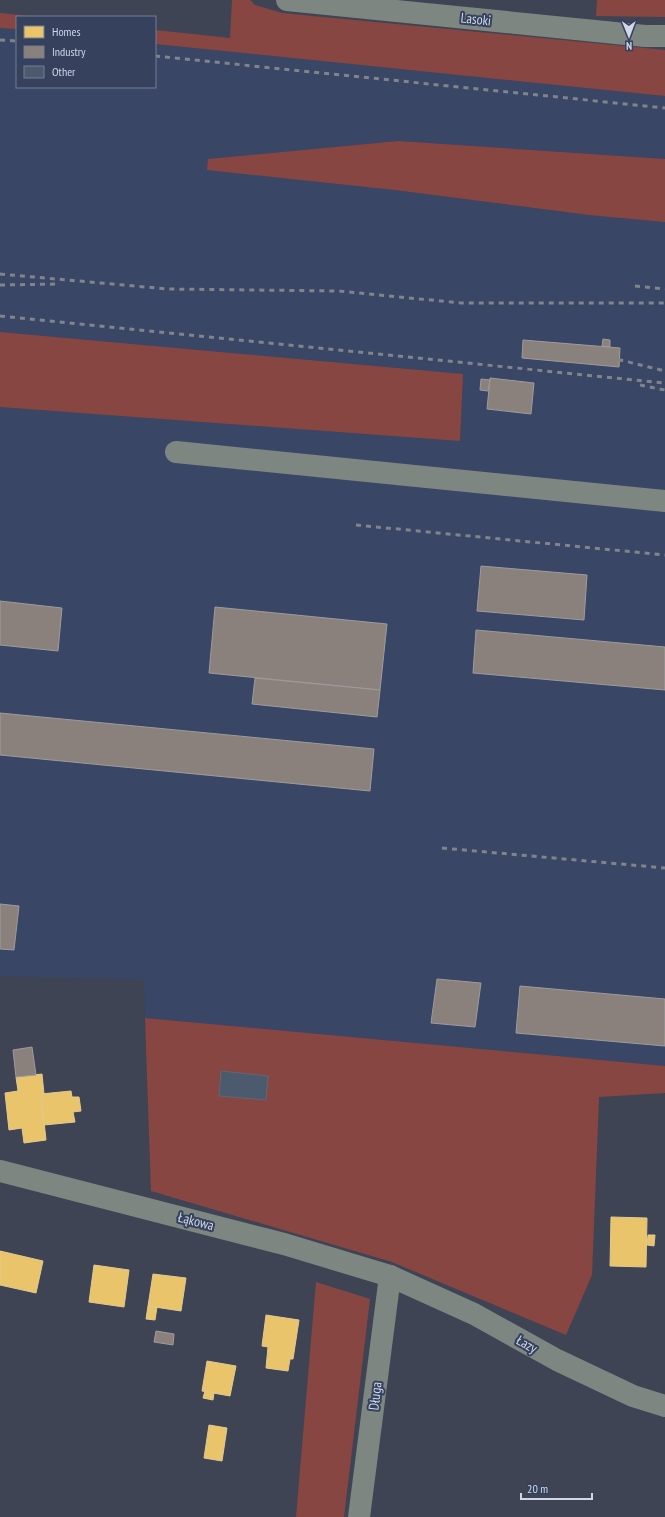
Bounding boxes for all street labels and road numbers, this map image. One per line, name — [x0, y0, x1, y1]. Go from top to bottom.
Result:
street label: Lasoki — [460, 8, 492, 30]
street label: Łąkowa — [176, 1208, 216, 1234]
street label: Łazy — [513, 1331, 541, 1357]
street label: Długa — [364, 1381, 386, 1411]

